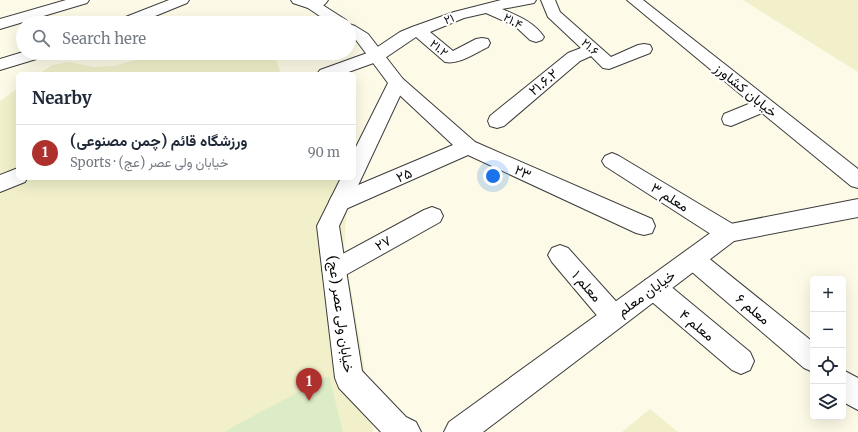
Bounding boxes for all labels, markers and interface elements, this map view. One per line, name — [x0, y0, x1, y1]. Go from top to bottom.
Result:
street label: ۲۱.۴ — [501, 9, 526, 32]
street label: ۲۱ — [442, 10, 456, 27]
search box — [16, 16, 356, 60]
icon: search — [30, 27, 52, 49]
text: Search here — [62, 29, 146, 48]
street label: ۲۱.۶ — [578, 35, 602, 59]
street label: ۲۱.۲ — [427, 36, 451, 59]
street label: خیابان کشاورز — [710, 58, 781, 121]
street label: ۲۱.۶.۲ — [525, 65, 561, 99]
text: Nearby — [32, 87, 92, 109]
text: ورزشگاه قائم (چمن مصنوعی) — [70, 131, 247, 150]
text: 1 — [42, 144, 48, 161]
text: 90 m — [308, 144, 340, 161]
text: Sports · خیابان ولی عصر (عج) — [70, 154, 228, 171]
street label: ۲۳ — [512, 160, 534, 184]
street label: ۲۵ — [393, 164, 415, 186]
your location — [483, 166, 503, 186]
street label: ۳ معلم — [648, 178, 692, 216]
street label: ۲۷ — [372, 231, 394, 255]
street label: خیابان ولی عصر (عج) — [322, 254, 358, 374]
street label: ۱ معلم — [568, 266, 606, 306]
street label: خیابان معلم — [613, 266, 679, 320]
map controls — [810, 276, 846, 420]
button: + — [810, 276, 846, 312]
street label: ۶ معلم — [732, 290, 774, 328]
street label: ۴ معلم — [676, 305, 718, 345]
button: − — [810, 312, 846, 348]
button: locate — [810, 348, 846, 384]
pin: 1 — [296, 368, 322, 401]
button: layers — [810, 384, 846, 420]

